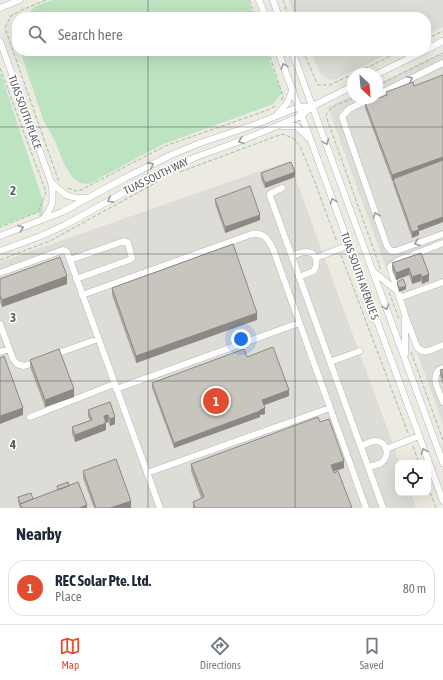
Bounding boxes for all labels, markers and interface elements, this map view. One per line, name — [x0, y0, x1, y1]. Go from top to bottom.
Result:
search box — [12, 12, 431, 56]
icon: search — [26, 23, 48, 45]
text: Search here — [58, 26, 123, 43]
one-way arrow — [280, 63, 288, 70]
north arrow — [347, 68, 383, 104]
street label: TUAS SOUTH PLACE — [6, 73, 44, 151]
one-way arrow — [406, 76, 413, 84]
one-way arrow — [238, 136, 245, 144]
one-way arrow — [321, 139, 329, 146]
street label: TUAS SOUTH WAY — [122, 155, 190, 197]
one-way arrow — [147, 162, 154, 170]
text: 2 — [10, 183, 16, 198]
one-way arrow — [107, 195, 114, 202]
one-way arrow — [329, 198, 337, 205]
one-way arrow — [372, 211, 380, 218]
one-way arrow — [17, 225, 24, 233]
street label: TUAS SOUTH AVENUE 5 — [339, 230, 381, 322]
one-way arrow — [414, 239, 421, 247]
one-way arrow — [381, 304, 390, 311]
text: 3 — [10, 310, 16, 325]
your location — [231, 329, 251, 349]
pin: 1 — [203, 386, 229, 416]
text: 4 — [9, 437, 16, 452]
one-way arrow — [421, 448, 429, 455]
map controls — [395, 460, 431, 496]
button: locate — [395, 460, 431, 496]
text: Nearby — [16, 524, 62, 544]
text: REC Solar Pte. Ltd. — [55, 572, 151, 589]
text: 1 — [27, 581, 33, 596]
text: 80 m — [403, 581, 426, 596]
text: Place — [55, 589, 82, 604]
tab: Map — [59, 635, 81, 671]
tab: Directions — [200, 635, 241, 671]
tab: Saved — [359, 635, 384, 671]

